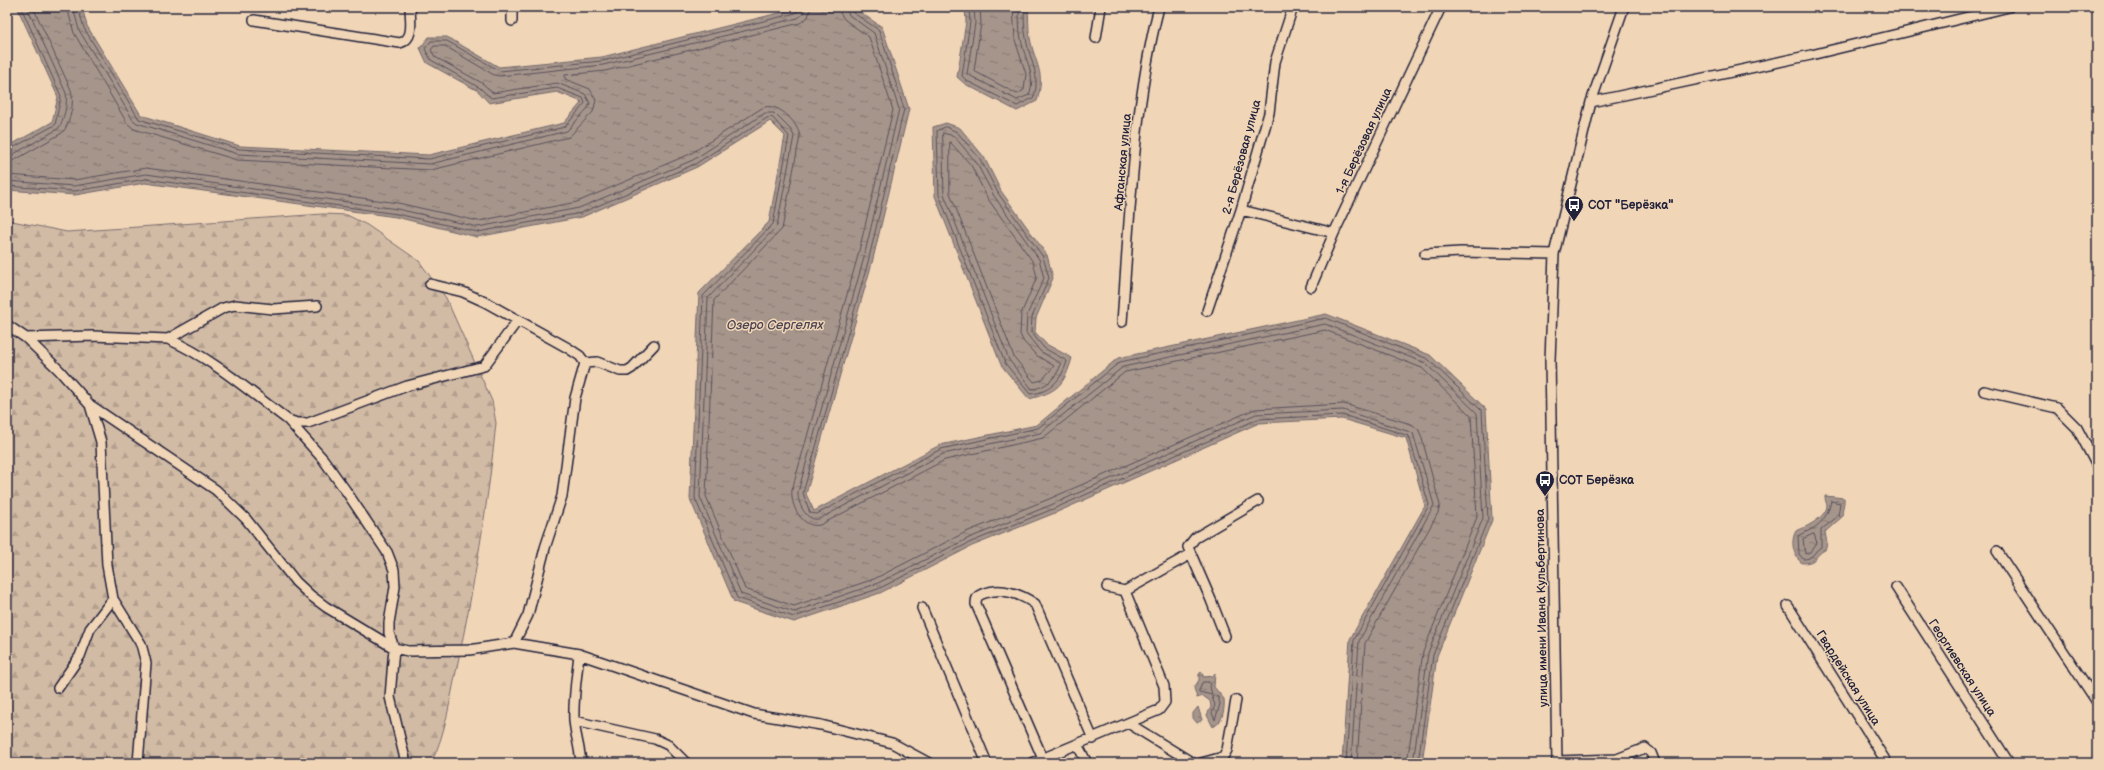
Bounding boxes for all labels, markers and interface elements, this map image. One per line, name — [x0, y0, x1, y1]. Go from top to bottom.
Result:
street label: 1-я Берёзовая улица — [1333, 85, 1395, 197]
street label: 2-я Берёзовая улица — [1219, 98, 1265, 216]
street label: Афганская улица — [1111, 113, 1135, 212]
bus stop icon: СОТ "Берёзка" — [1563, 194, 1585, 222]
place label: СОТ "Берёзка" — [1588, 198, 1673, 213]
water label: Озеро Сергелях — [727, 317, 824, 333]
bus stop icon: СОТ Берёзка — [1534, 469, 1556, 497]
place label: СОТ Берёзка — [1559, 473, 1635, 488]
street label: улица имени Ивана Кульбертинова — [1533, 509, 1551, 707]
street label: Георгиевская улица — [1925, 617, 1999, 719]
street label: Гвардейская улица — [1813, 628, 1883, 728]

